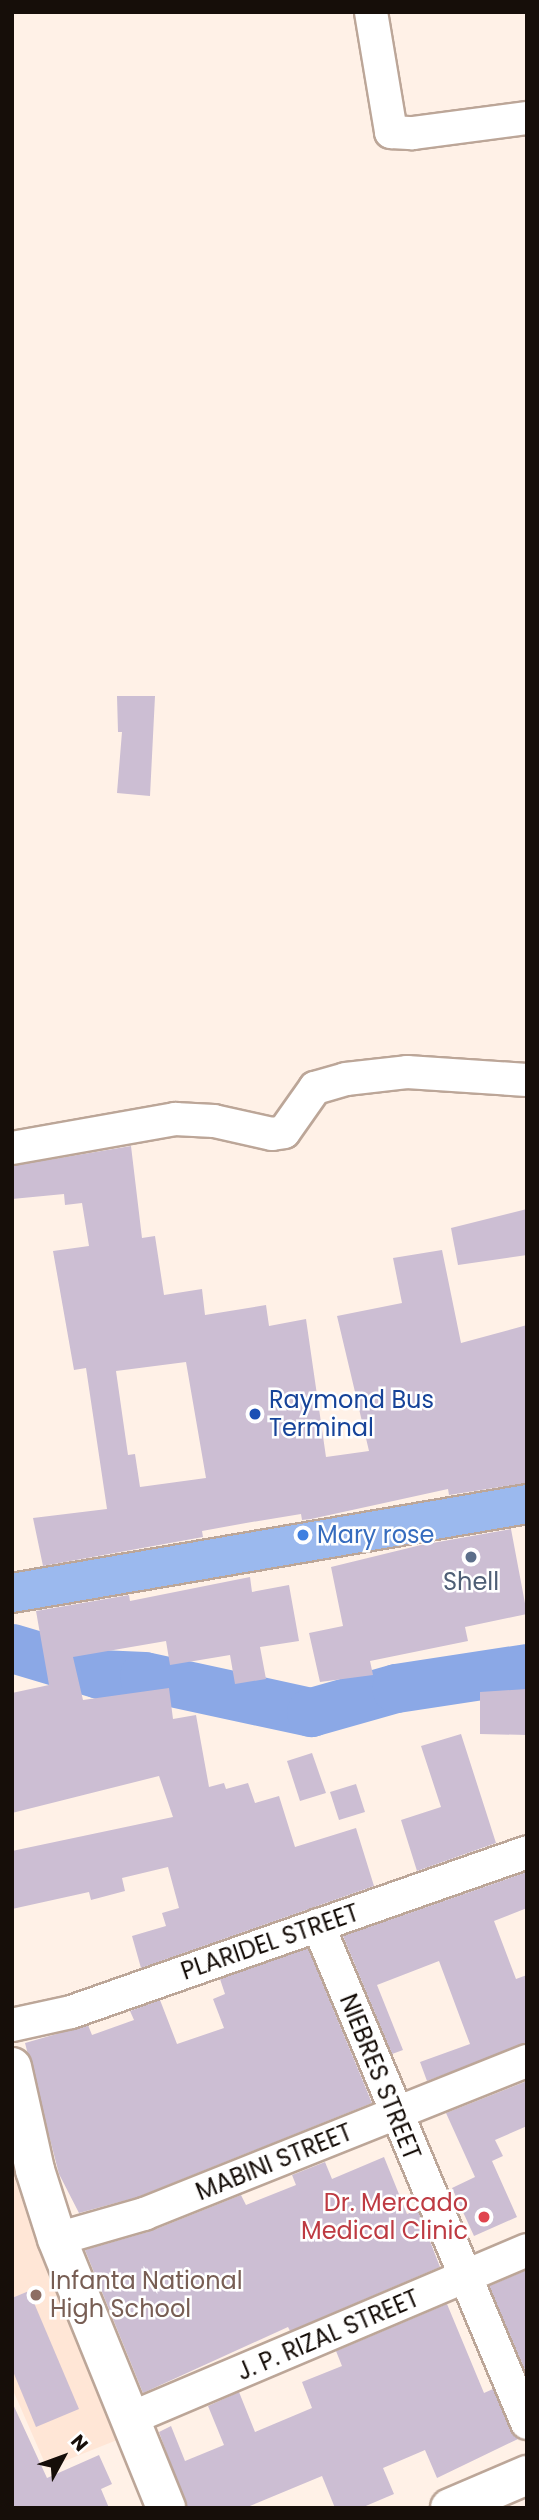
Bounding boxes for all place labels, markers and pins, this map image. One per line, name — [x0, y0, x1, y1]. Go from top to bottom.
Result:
place label: Raymond Bus Terminal — [269, 1386, 434, 1442]
marker: Raymond Bus Terminal — [247, 1406, 263, 1422]
place label: Mary rose — [317, 1521, 434, 1549]
marker: Mary rose — [295, 1527, 311, 1543]
marker: Shell — [463, 1549, 479, 1565]
place label: Shell — [443, 1568, 499, 1596]
place label: Dr. Mercado Medical Clinic — [301, 2189, 468, 2245]
marker: Dr. Mercado Medical Clinic — [474, 2207, 494, 2227]
place label: Infanta National High School — [50, 2267, 243, 2323]
marker: Infanta National High School — [28, 2287, 44, 2303]

